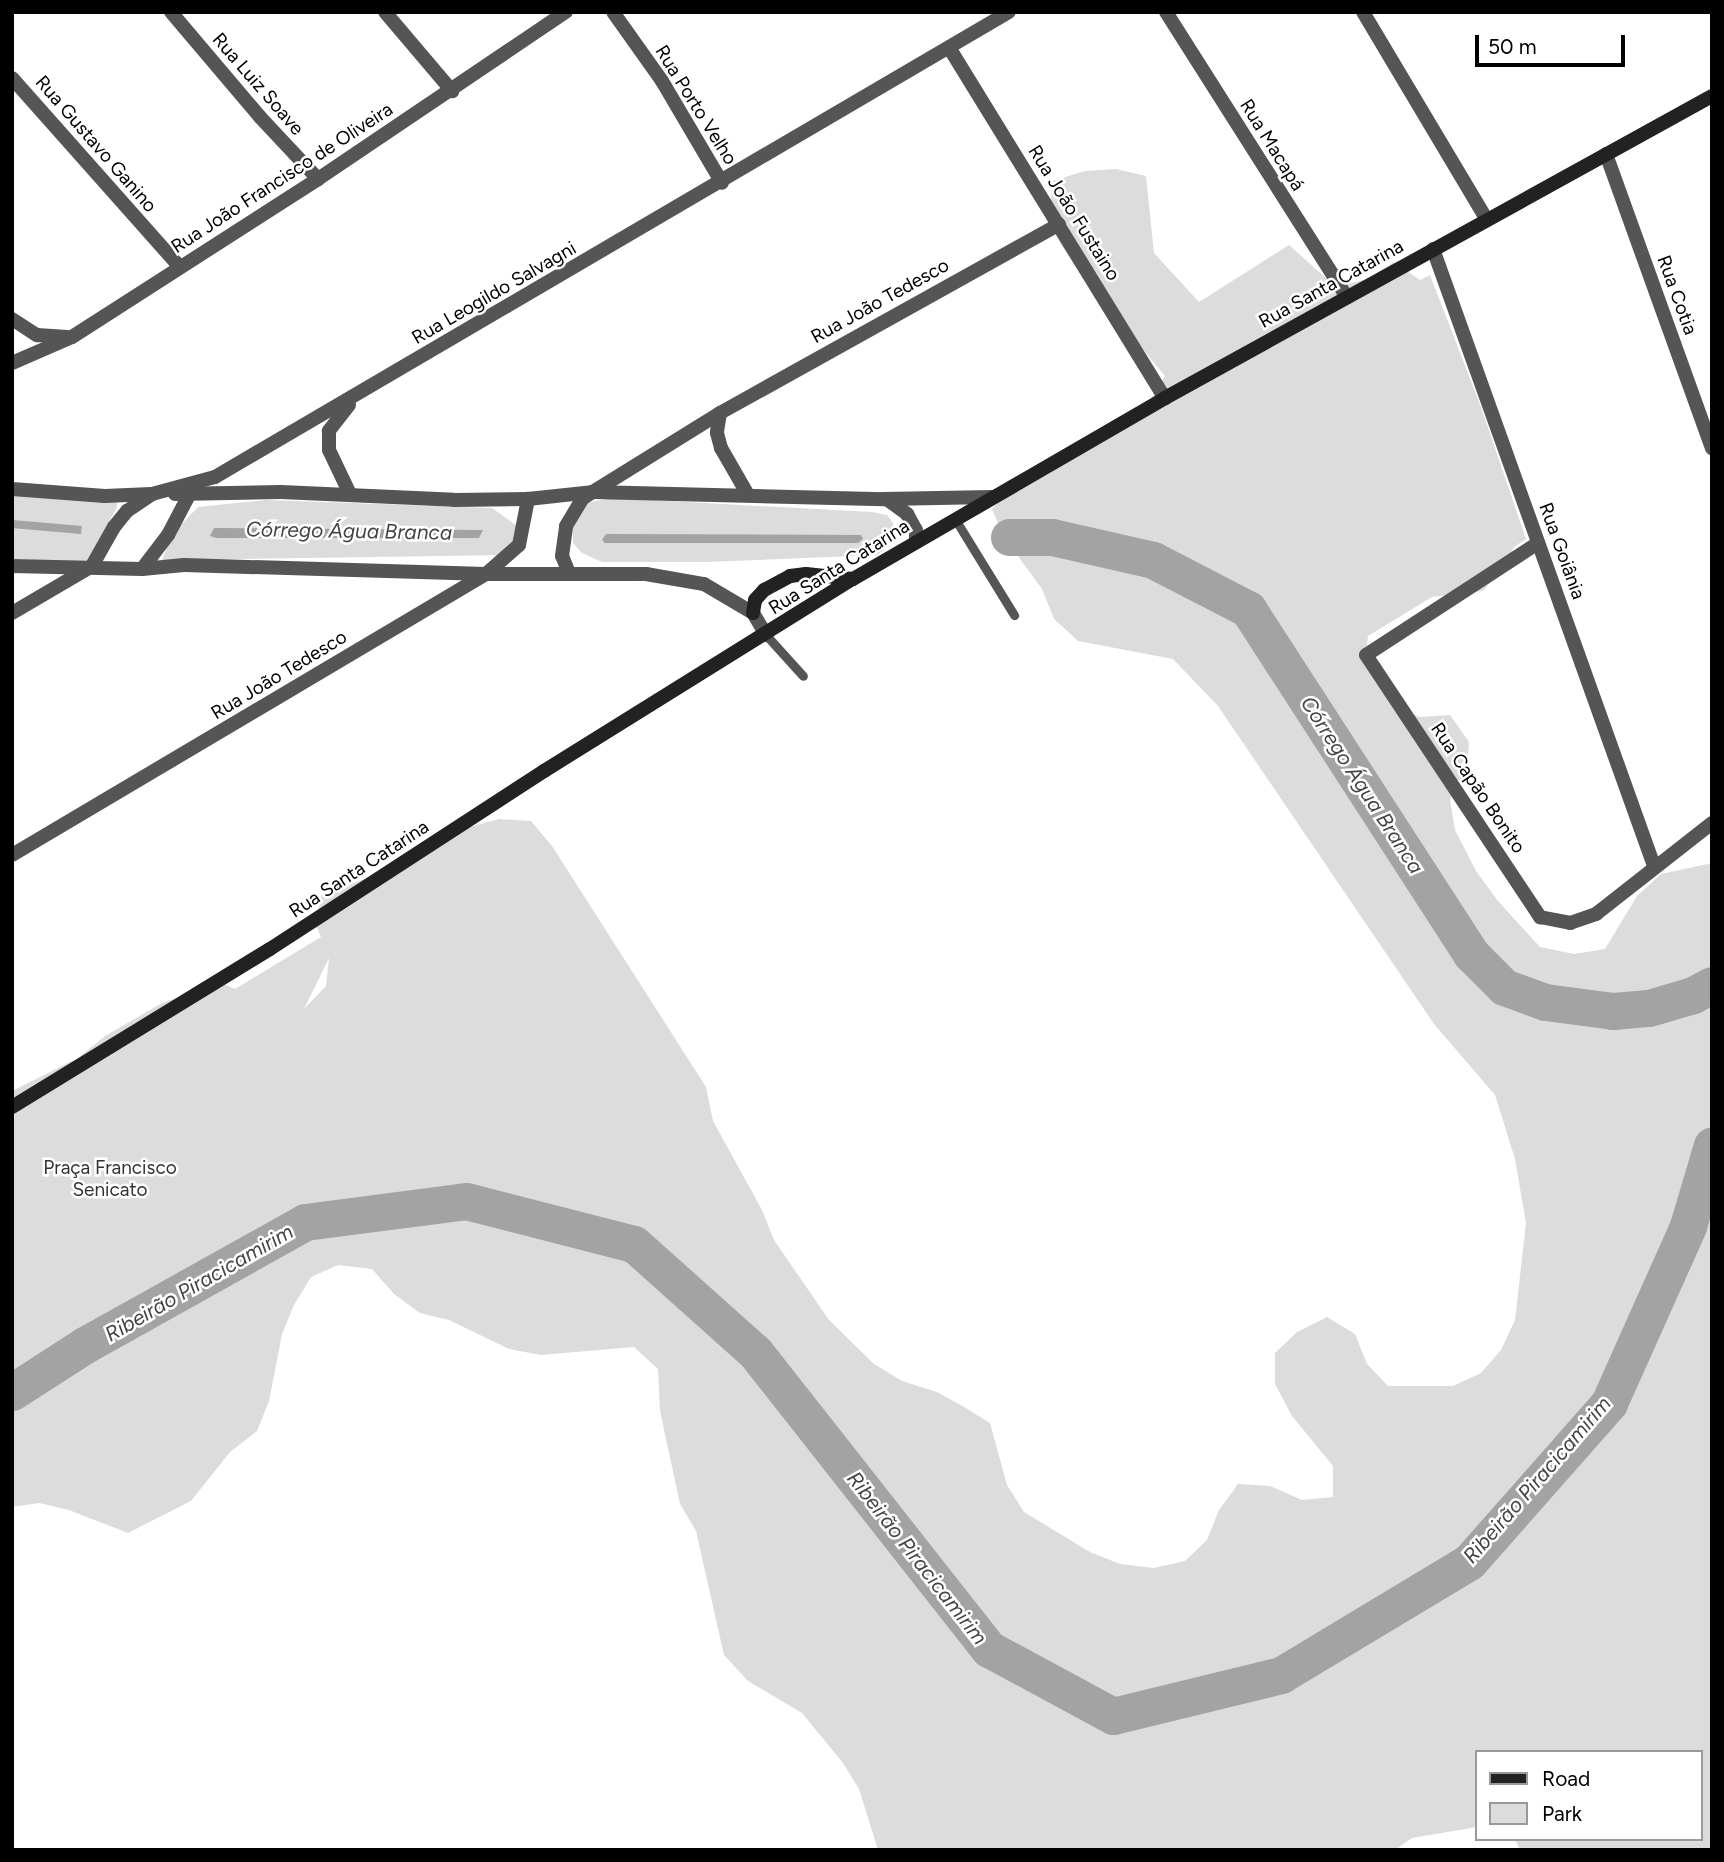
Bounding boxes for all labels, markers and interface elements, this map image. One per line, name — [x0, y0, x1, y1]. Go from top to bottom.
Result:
scale bar — [1479, 21, 1630, 65]
street label: Rua Luiz Soave — [207, 28, 309, 140]
text: 50 m — [1488, 34, 1537, 59]
street label: Rua Porto Velho — [650, 41, 742, 169]
street label: Rua Gustavo Ganino — [30, 71, 162, 217]
street label: Rua Macapá — [1235, 95, 1309, 195]
street label: Rua João Francisco de Oliveira — [167, 98, 397, 258]
street label: Rua João Fustaino — [1023, 141, 1125, 285]
street label: Rua Santa Catarina — [1255, 235, 1407, 333]
street label: Rua Leogildo Salvagni — [408, 237, 580, 349]
street label: Rua Cotia — [1652, 252, 1702, 338]
street label: Rua João Tedesco — [807, 254, 953, 348]
street label: Rua Goiânia — [1534, 500, 1590, 602]
street label: Rua Santa Catarina — [764, 514, 914, 620]
water label: Córrego Água Branca — [246, 517, 452, 545]
street label: Rua João Tedesco — [207, 625, 351, 725]
water label: Córrego Água Branca — [1295, 692, 1429, 878]
street label: Rua Capão Bonito — [1426, 718, 1530, 858]
street label: Rua Santa Catarina — [285, 815, 433, 923]
park label: Praça Francisco Senicato — [43, 1157, 177, 1201]
water label: Ribeirão Piracicamirim — [101, 1219, 297, 1347]
water label: Ribeirão Piracicamirim — [1458, 1391, 1616, 1569]
water label: Ribeirão Piracicamirim — [842, 1466, 992, 1650]
legend — [1476, 1750, 1703, 1841]
text: Road — [1542, 1766, 1590, 1791]
text: Park — [1542, 1801, 1582, 1826]

